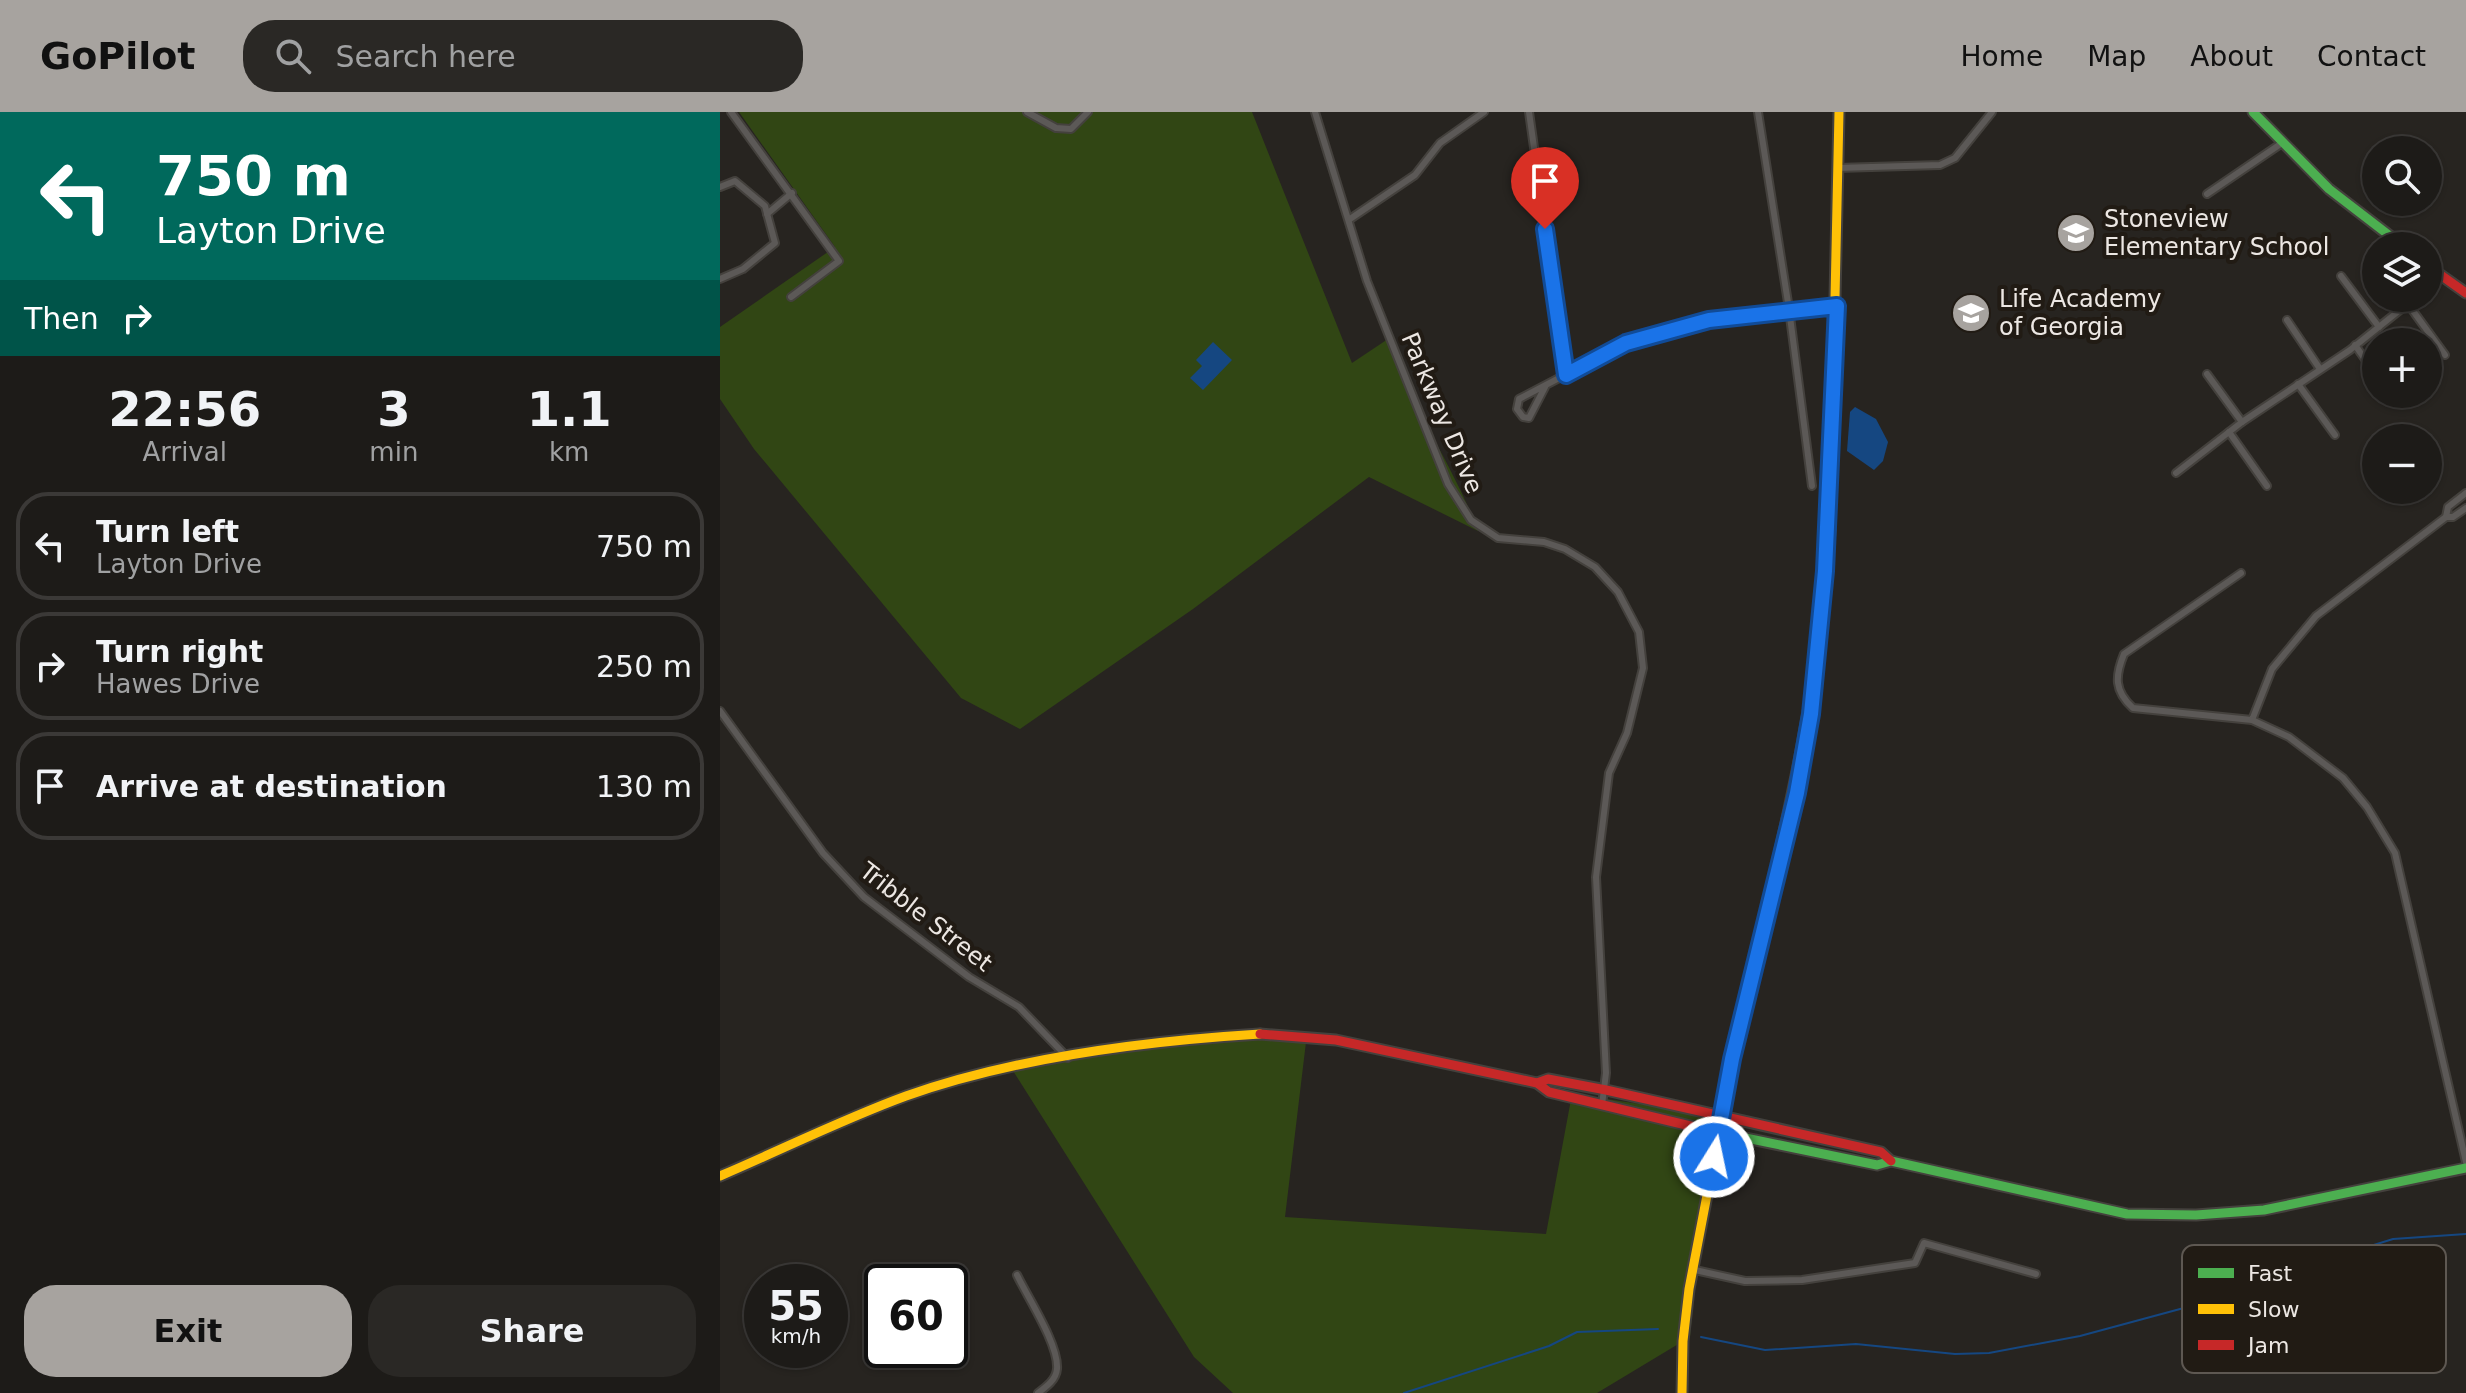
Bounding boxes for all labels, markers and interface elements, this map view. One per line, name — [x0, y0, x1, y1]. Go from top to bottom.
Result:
search box — [243, 20, 803, 92]
text: GoPilot — [40, 34, 195, 78]
icon: search — [271, 34, 315, 78]
text: Search here — [335, 39, 516, 74]
text: Home — [1960, 40, 2043, 73]
text: Map — [2087, 40, 2146, 73]
text: About — [2190, 40, 2273, 73]
text: Contact — [2317, 40, 2426, 73]
map controls — [2362, 136, 2442, 504]
button: search — [2362, 136, 2442, 216]
text: 750 m — [156, 143, 351, 208]
icon: left — [24, 144, 128, 248]
pin — [1511, 147, 1579, 229]
icon: arrive — [1523, 159, 1567, 203]
place label: Stoneview Elementary School — [2104, 205, 2329, 261]
text: Layton Drive — [156, 210, 386, 251]
school or university icon: Stoneview Elementary School — [2055, 212, 2097, 254]
button: layers — [2362, 232, 2442, 312]
place label: Life Academy of Georgia — [1999, 285, 2161, 341]
school or university icon: Life Academy of Georgia — [1950, 292, 1992, 334]
icon: right — [115, 296, 159, 340]
text: Then — [24, 301, 99, 336]
street label: Parkway Drive — [1396, 328, 1488, 498]
button: + — [2362, 328, 2442, 408]
text: 22:56 — [108, 381, 261, 437]
text: 3 — [377, 381, 411, 437]
text: 1.1 — [527, 381, 612, 437]
button: − — [2362, 424, 2442, 504]
text: Arrival — [142, 437, 227, 467]
text: min — [369, 437, 418, 467]
text: km — [549, 437, 589, 467]
text: Turn left — [96, 514, 239, 549]
icon: left — [28, 524, 72, 568]
text: 750 m — [596, 529, 692, 564]
text: Layton Drive — [96, 549, 262, 579]
text: Turn right — [96, 634, 263, 669]
icon: right — [28, 644, 72, 688]
text: 250 m — [596, 649, 692, 684]
text: Hawes Drive — [96, 669, 260, 699]
icon: arrive — [28, 764, 72, 808]
text: Arrive at destination — [96, 769, 447, 804]
text: 130 m — [596, 769, 692, 804]
street label: Tribble Street — [854, 856, 998, 977]
position arrow — [1672, 1115, 1756, 1199]
legend — [2182, 1245, 2446, 1373]
text: Fast — [2248, 1261, 2293, 1286]
speed limit sign: 60 — [864, 1264, 968, 1368]
text: 55 — [768, 1283, 824, 1329]
button: Exit — [24, 1285, 352, 1377]
button: Share — [368, 1285, 696, 1377]
text: Slow — [2248, 1297, 2300, 1322]
text: km/h — [771, 1324, 821, 1348]
text: Jam — [2246, 1333, 2289, 1358]

